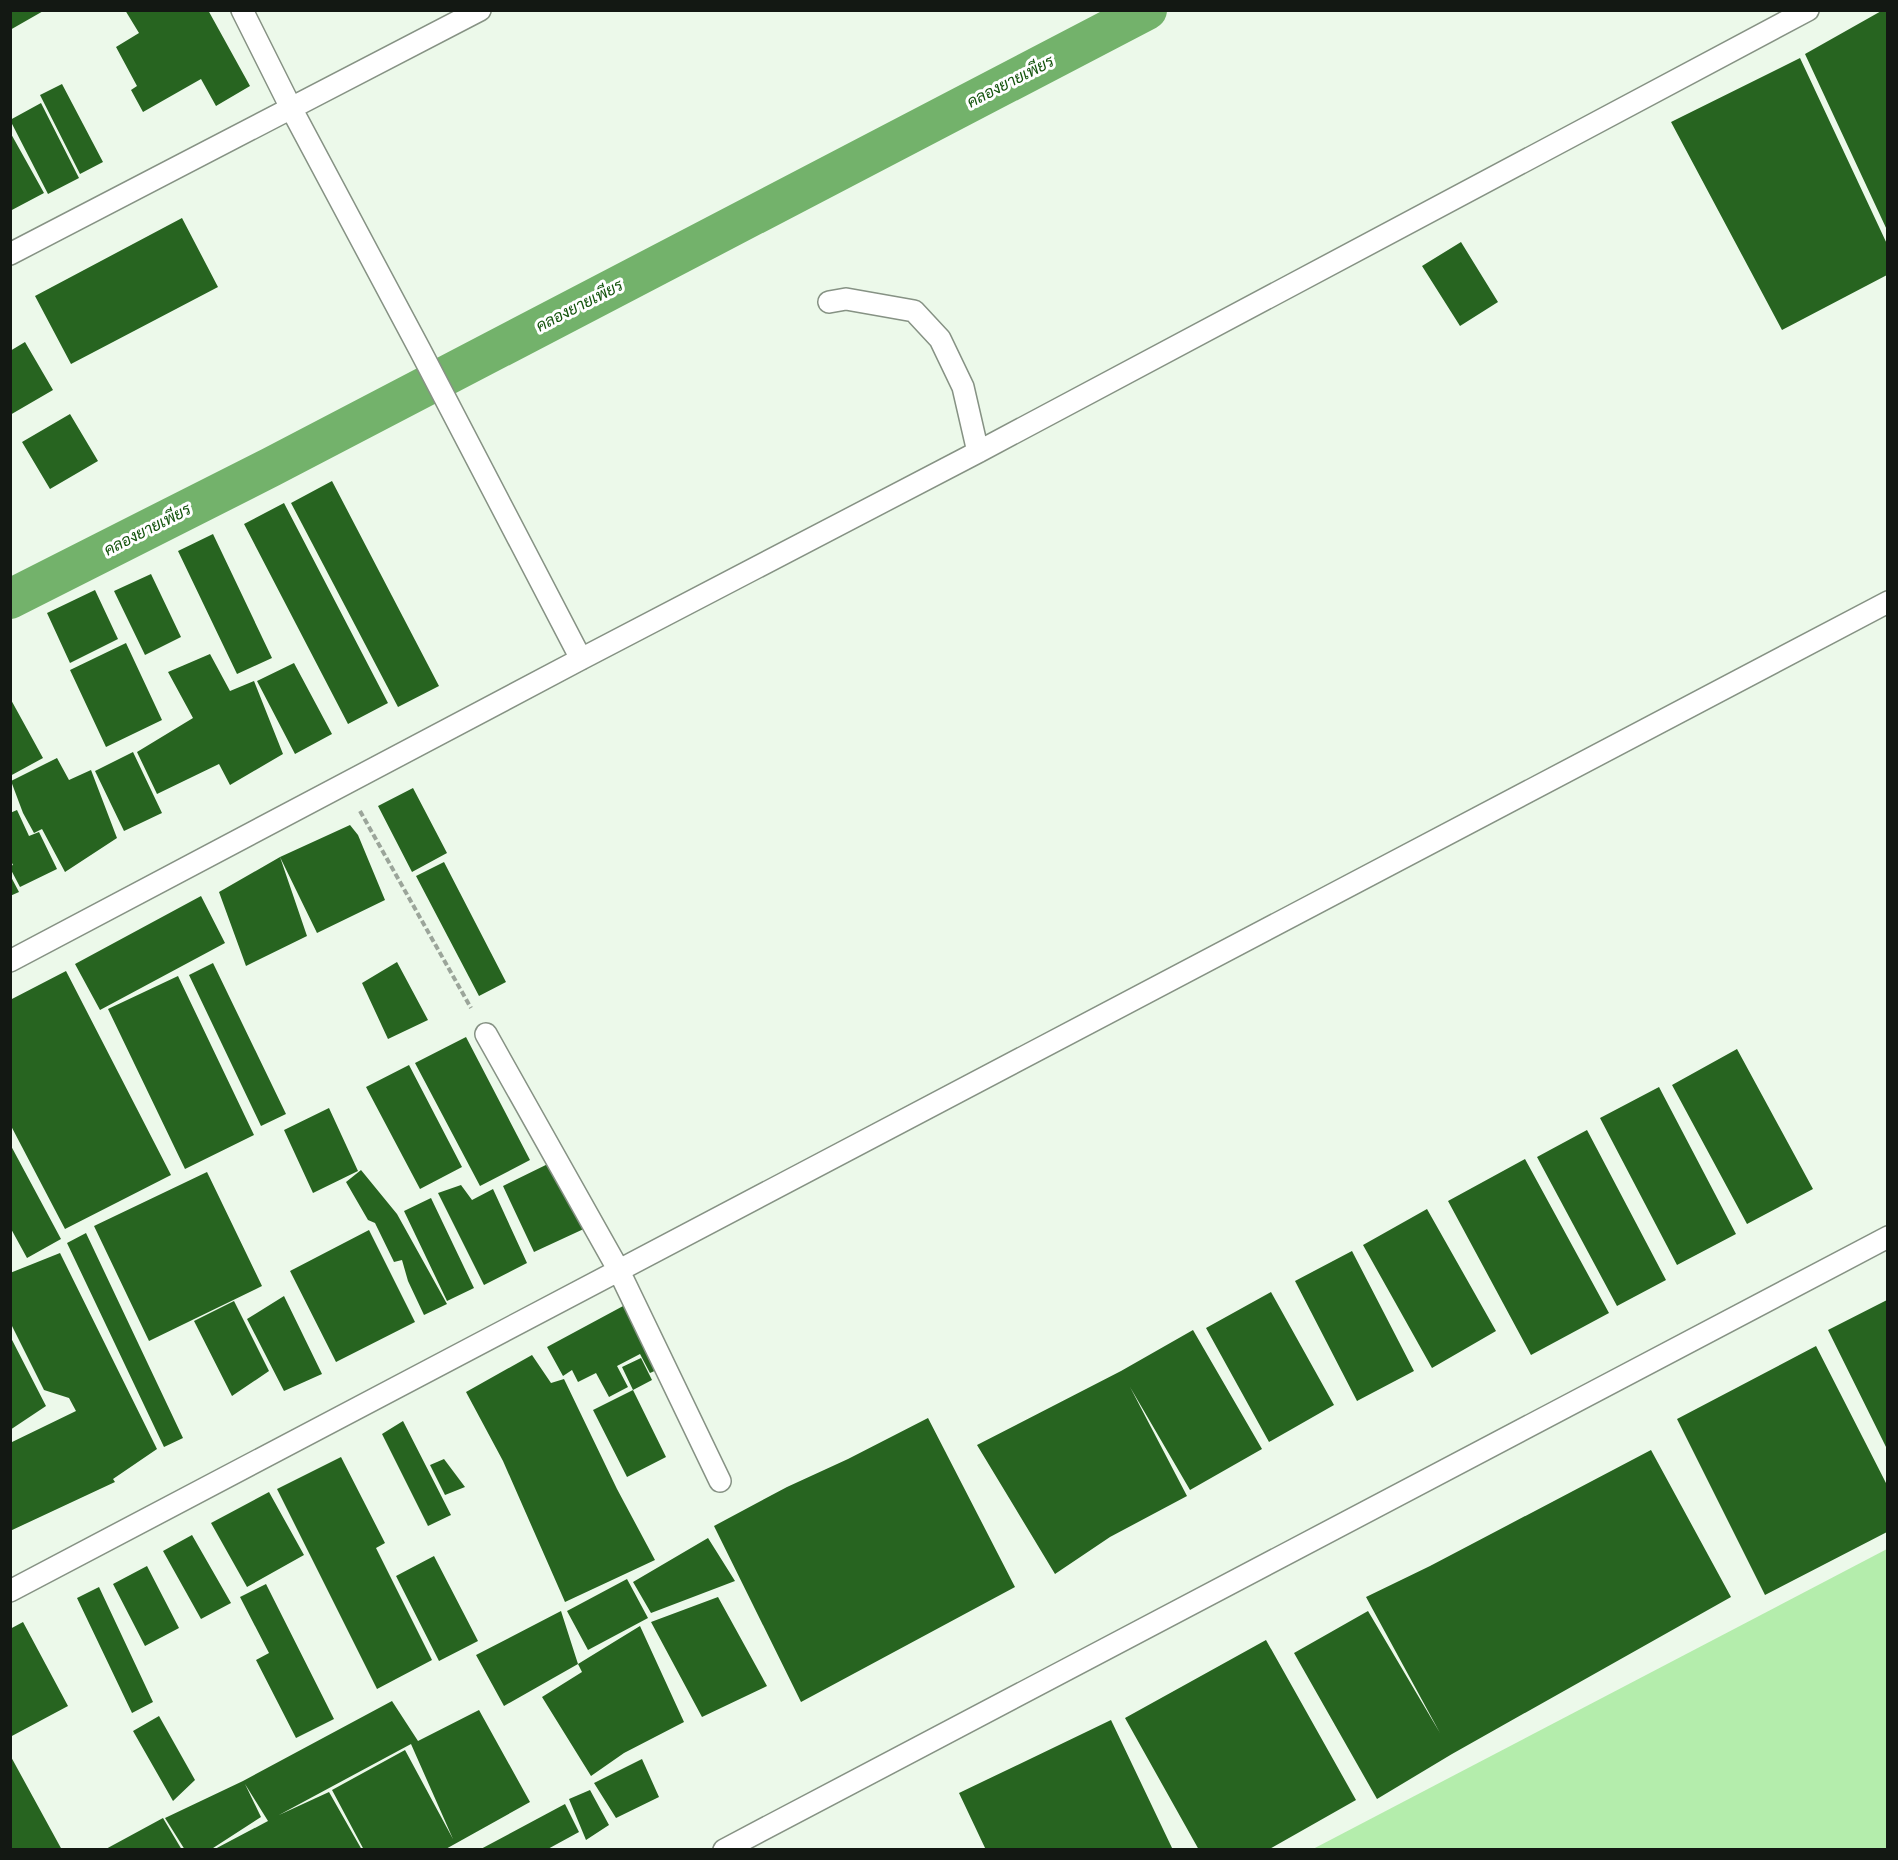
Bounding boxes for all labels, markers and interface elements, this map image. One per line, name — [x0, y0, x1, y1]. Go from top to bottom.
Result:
water label: คลองยายเพียร — [963, 49, 1058, 111]
water label: คลองยายเพียร — [532, 273, 627, 335]
water label: คลองยายเพียร — [100, 497, 195, 559]

